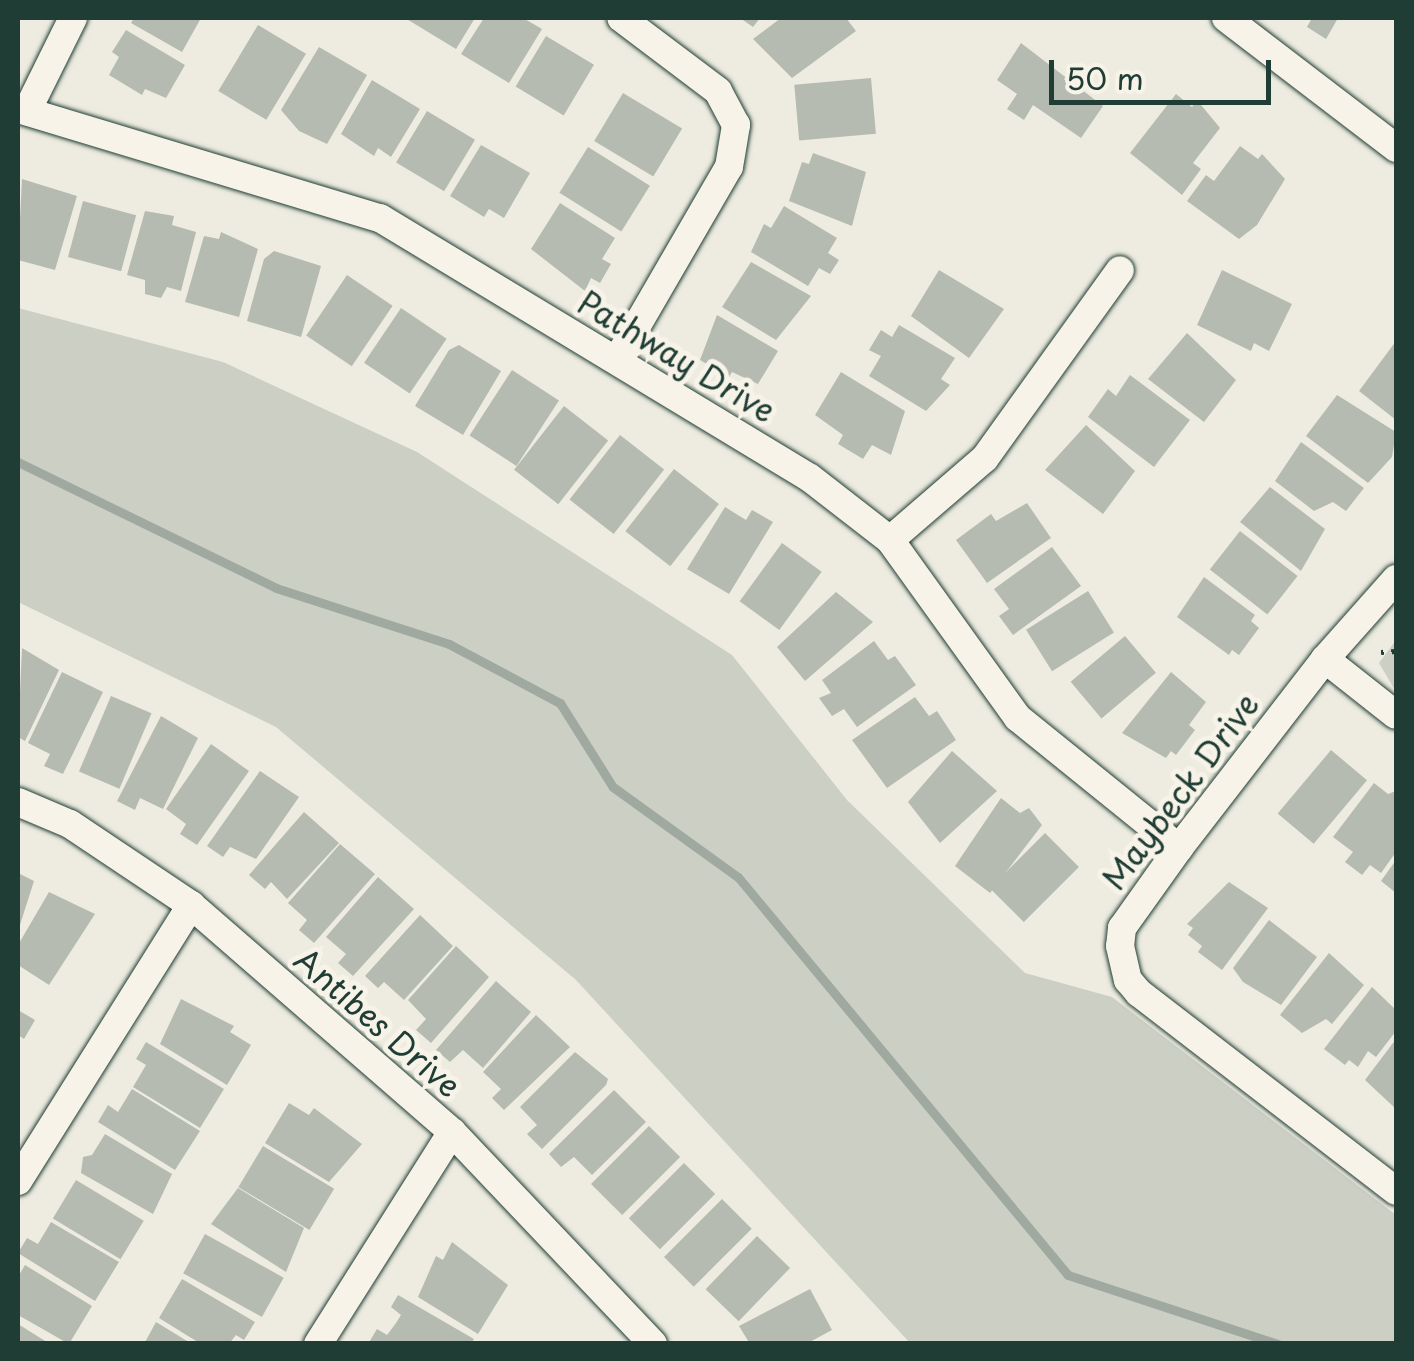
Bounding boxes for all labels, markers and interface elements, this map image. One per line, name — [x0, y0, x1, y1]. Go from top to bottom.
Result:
scale bar — [1054, 40, 1276, 102]
text: 50 m — [1066, 55, 1144, 100]
street label: Pathway Drive — [571, 282, 783, 430]
street label: Maybeck Drive — [1094, 686, 1266, 896]
street label: Antibes Drive — [286, 939, 470, 1105]

